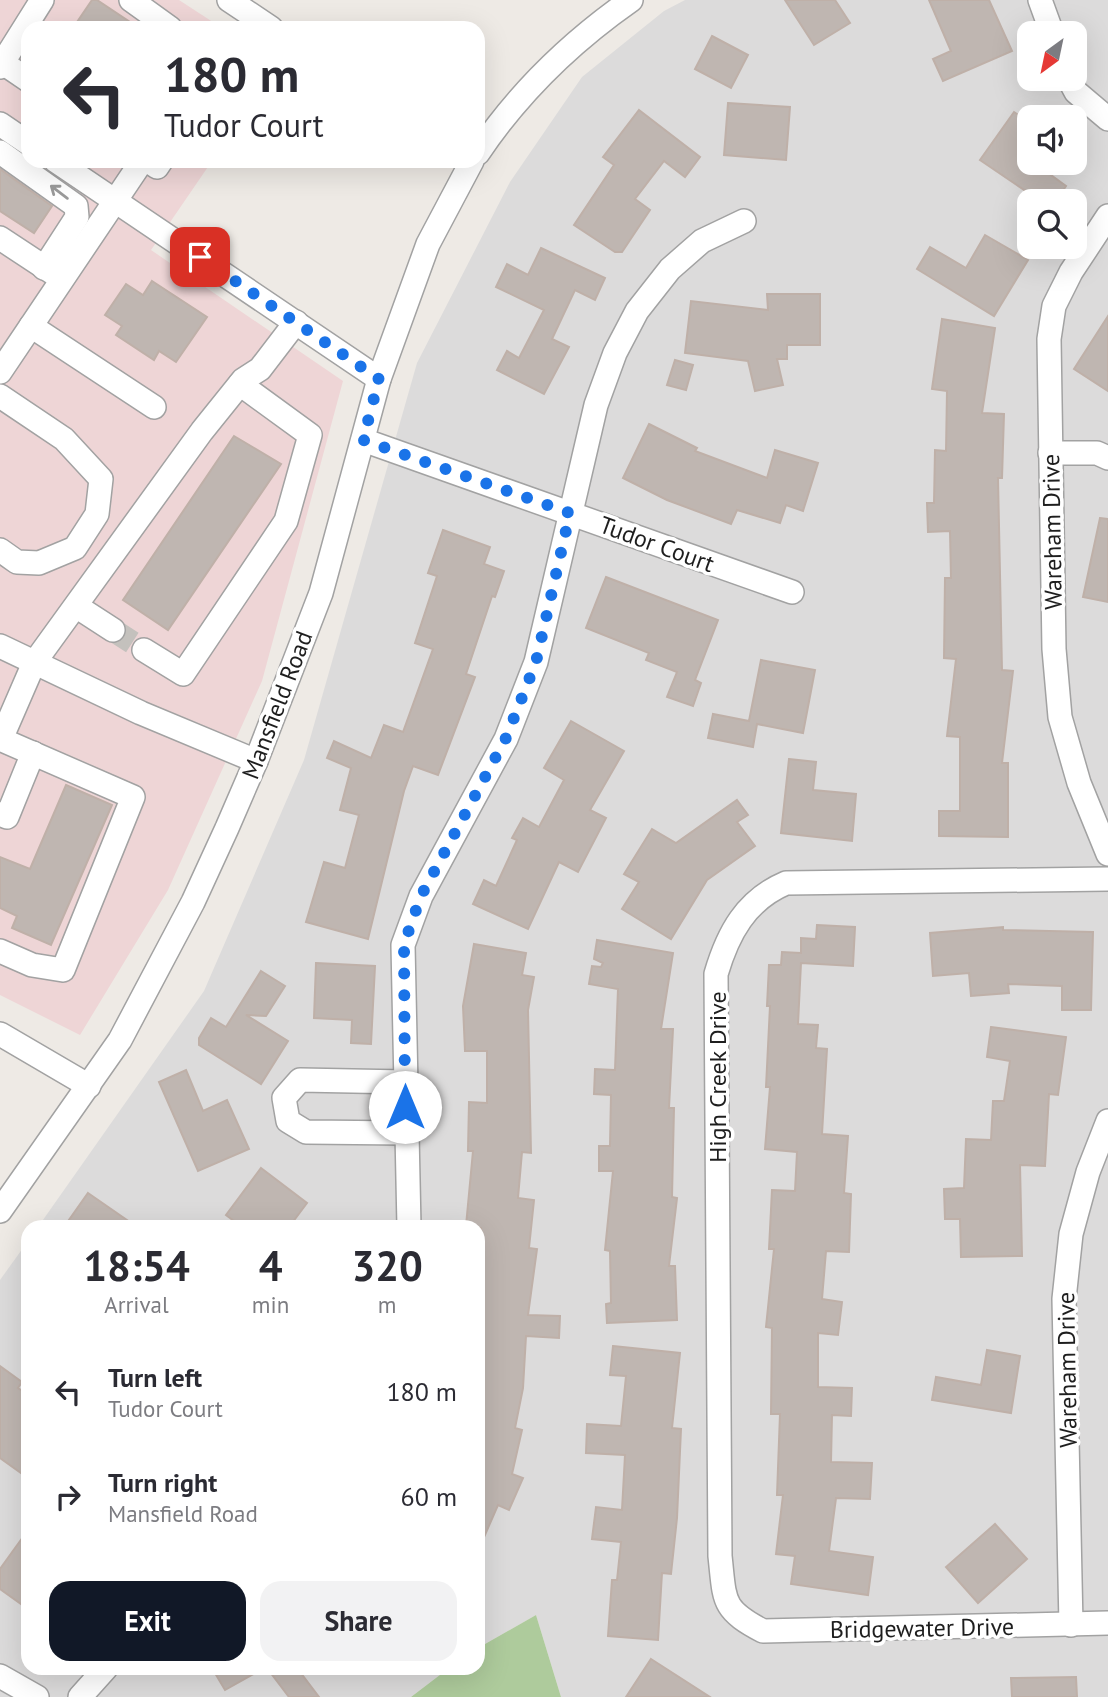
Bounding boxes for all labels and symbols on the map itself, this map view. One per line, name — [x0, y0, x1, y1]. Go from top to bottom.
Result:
north arrow — [1017, 21, 1087, 91]
one-way arrow — [50, 185, 69, 200]
pin — [170, 227, 230, 287]
street label: Wareham Drive — [1035, 454, 1069, 610]
street label: Tudor Court — [595, 509, 719, 579]
street label: Mansfield Road — [235, 626, 319, 784]
street label: High Creek Drive — [702, 991, 733, 1163]
position arrow — [368, 1070, 442, 1144]
street label: Wareham Drive — [1050, 1292, 1084, 1448]
street label: Bridgewater Drive — [830, 1611, 1014, 1645]

